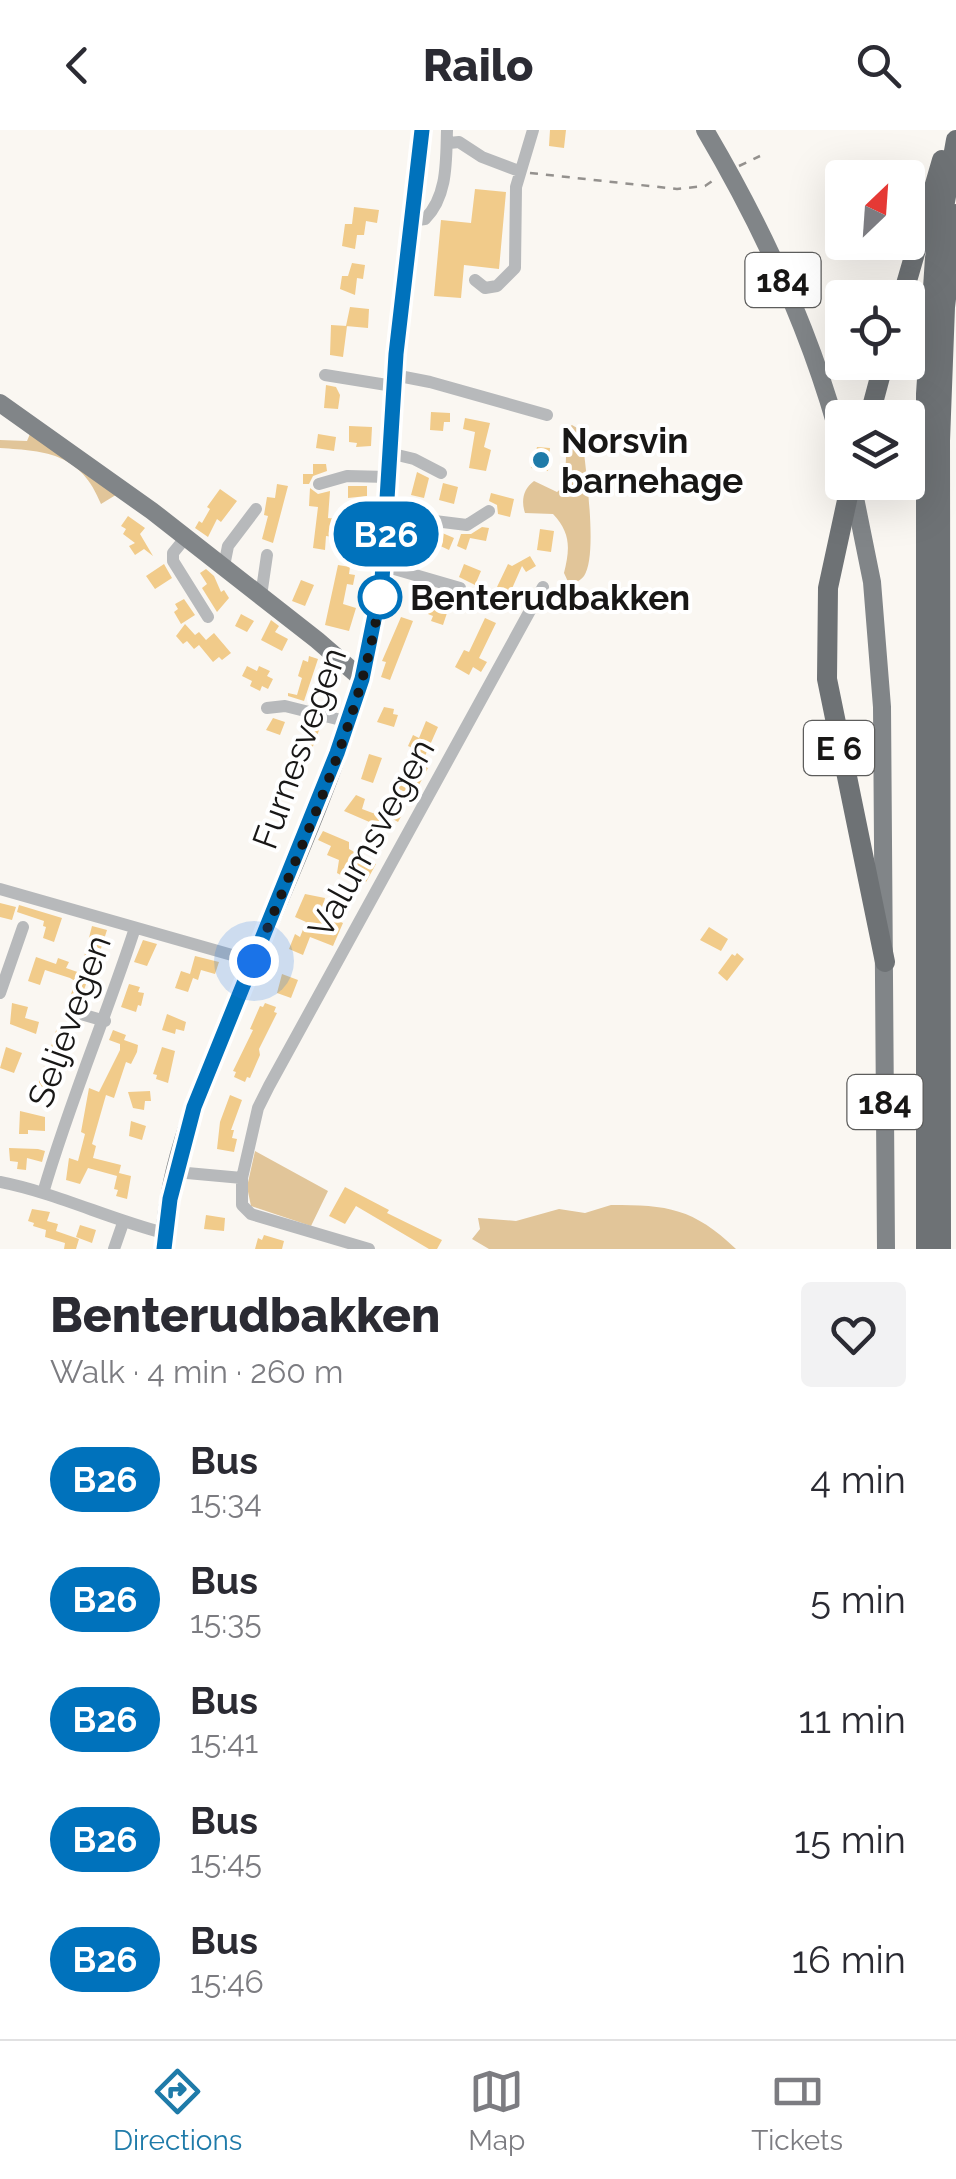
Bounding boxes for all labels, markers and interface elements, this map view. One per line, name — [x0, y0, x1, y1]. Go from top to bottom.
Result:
icon: back — [50, 38, 105, 93]
icon: search — [851, 38, 906, 93]
text: Railo — [423, 39, 533, 92]
north arrow — [825, 160, 925, 260]
map controls — [825, 160, 925, 500]
road number: 184 — [746, 253, 820, 307]
button: locate — [825, 280, 925, 380]
button: layers — [825, 400, 925, 500]
place label: Norsvin barnehage — [561, 420, 743, 501]
marker: Norsvin barnehage — [530, 449, 552, 471]
line badge: B26 — [328, 502, 444, 566]
text: B26 — [354, 514, 418, 555]
marker: Benterudbakken — [359, 576, 401, 618]
place label: Benterudbakken — [410, 577, 690, 618]
street label: Furnesvegen — [244, 642, 354, 854]
road number: E 6 — [804, 721, 874, 775]
street label: Valumsvegen — [299, 731, 443, 945]
street label: Seljevegen — [19, 929, 119, 1113]
your location — [229, 936, 279, 986]
road number: 184 — [848, 1075, 922, 1129]
button: heart — [801, 1282, 906, 1387]
text: Benterudbakken — [50, 1287, 440, 1343]
text: Walk · 4 min · 260 m — [50, 1353, 343, 1390]
text: Bus — [190, 1438, 258, 1483]
text: 4 min — [810, 1457, 906, 1502]
text: B26 — [73, 1459, 137, 1500]
text: 15:34 — [190, 1483, 262, 1520]
text: Bus — [190, 1558, 258, 1603]
text: 5 min — [810, 1577, 906, 1622]
text: B26 — [73, 1579, 137, 1620]
text: 15:35 — [190, 1603, 262, 1640]
text: Bus — [190, 1678, 258, 1723]
text: 11 min — [798, 1697, 906, 1742]
text: B26 — [73, 1699, 137, 1740]
text: 15:41 — [190, 1723, 258, 1760]
text: Bus — [190, 1798, 258, 1843]
text: 15 min — [794, 1817, 906, 1862]
text: B26 — [73, 1819, 137, 1860]
text: 15:45 — [190, 1843, 262, 1880]
text: Bus — [190, 1918, 258, 1963]
text: 16 min — [792, 1937, 906, 1982]
text: B26 — [73, 1939, 137, 1980]
text: 15:46 — [190, 1963, 264, 2000]
tab: Directions — [113, 2064, 242, 2157]
tab: Map — [468, 2064, 525, 2157]
tab: Tickets — [751, 2064, 843, 2157]

